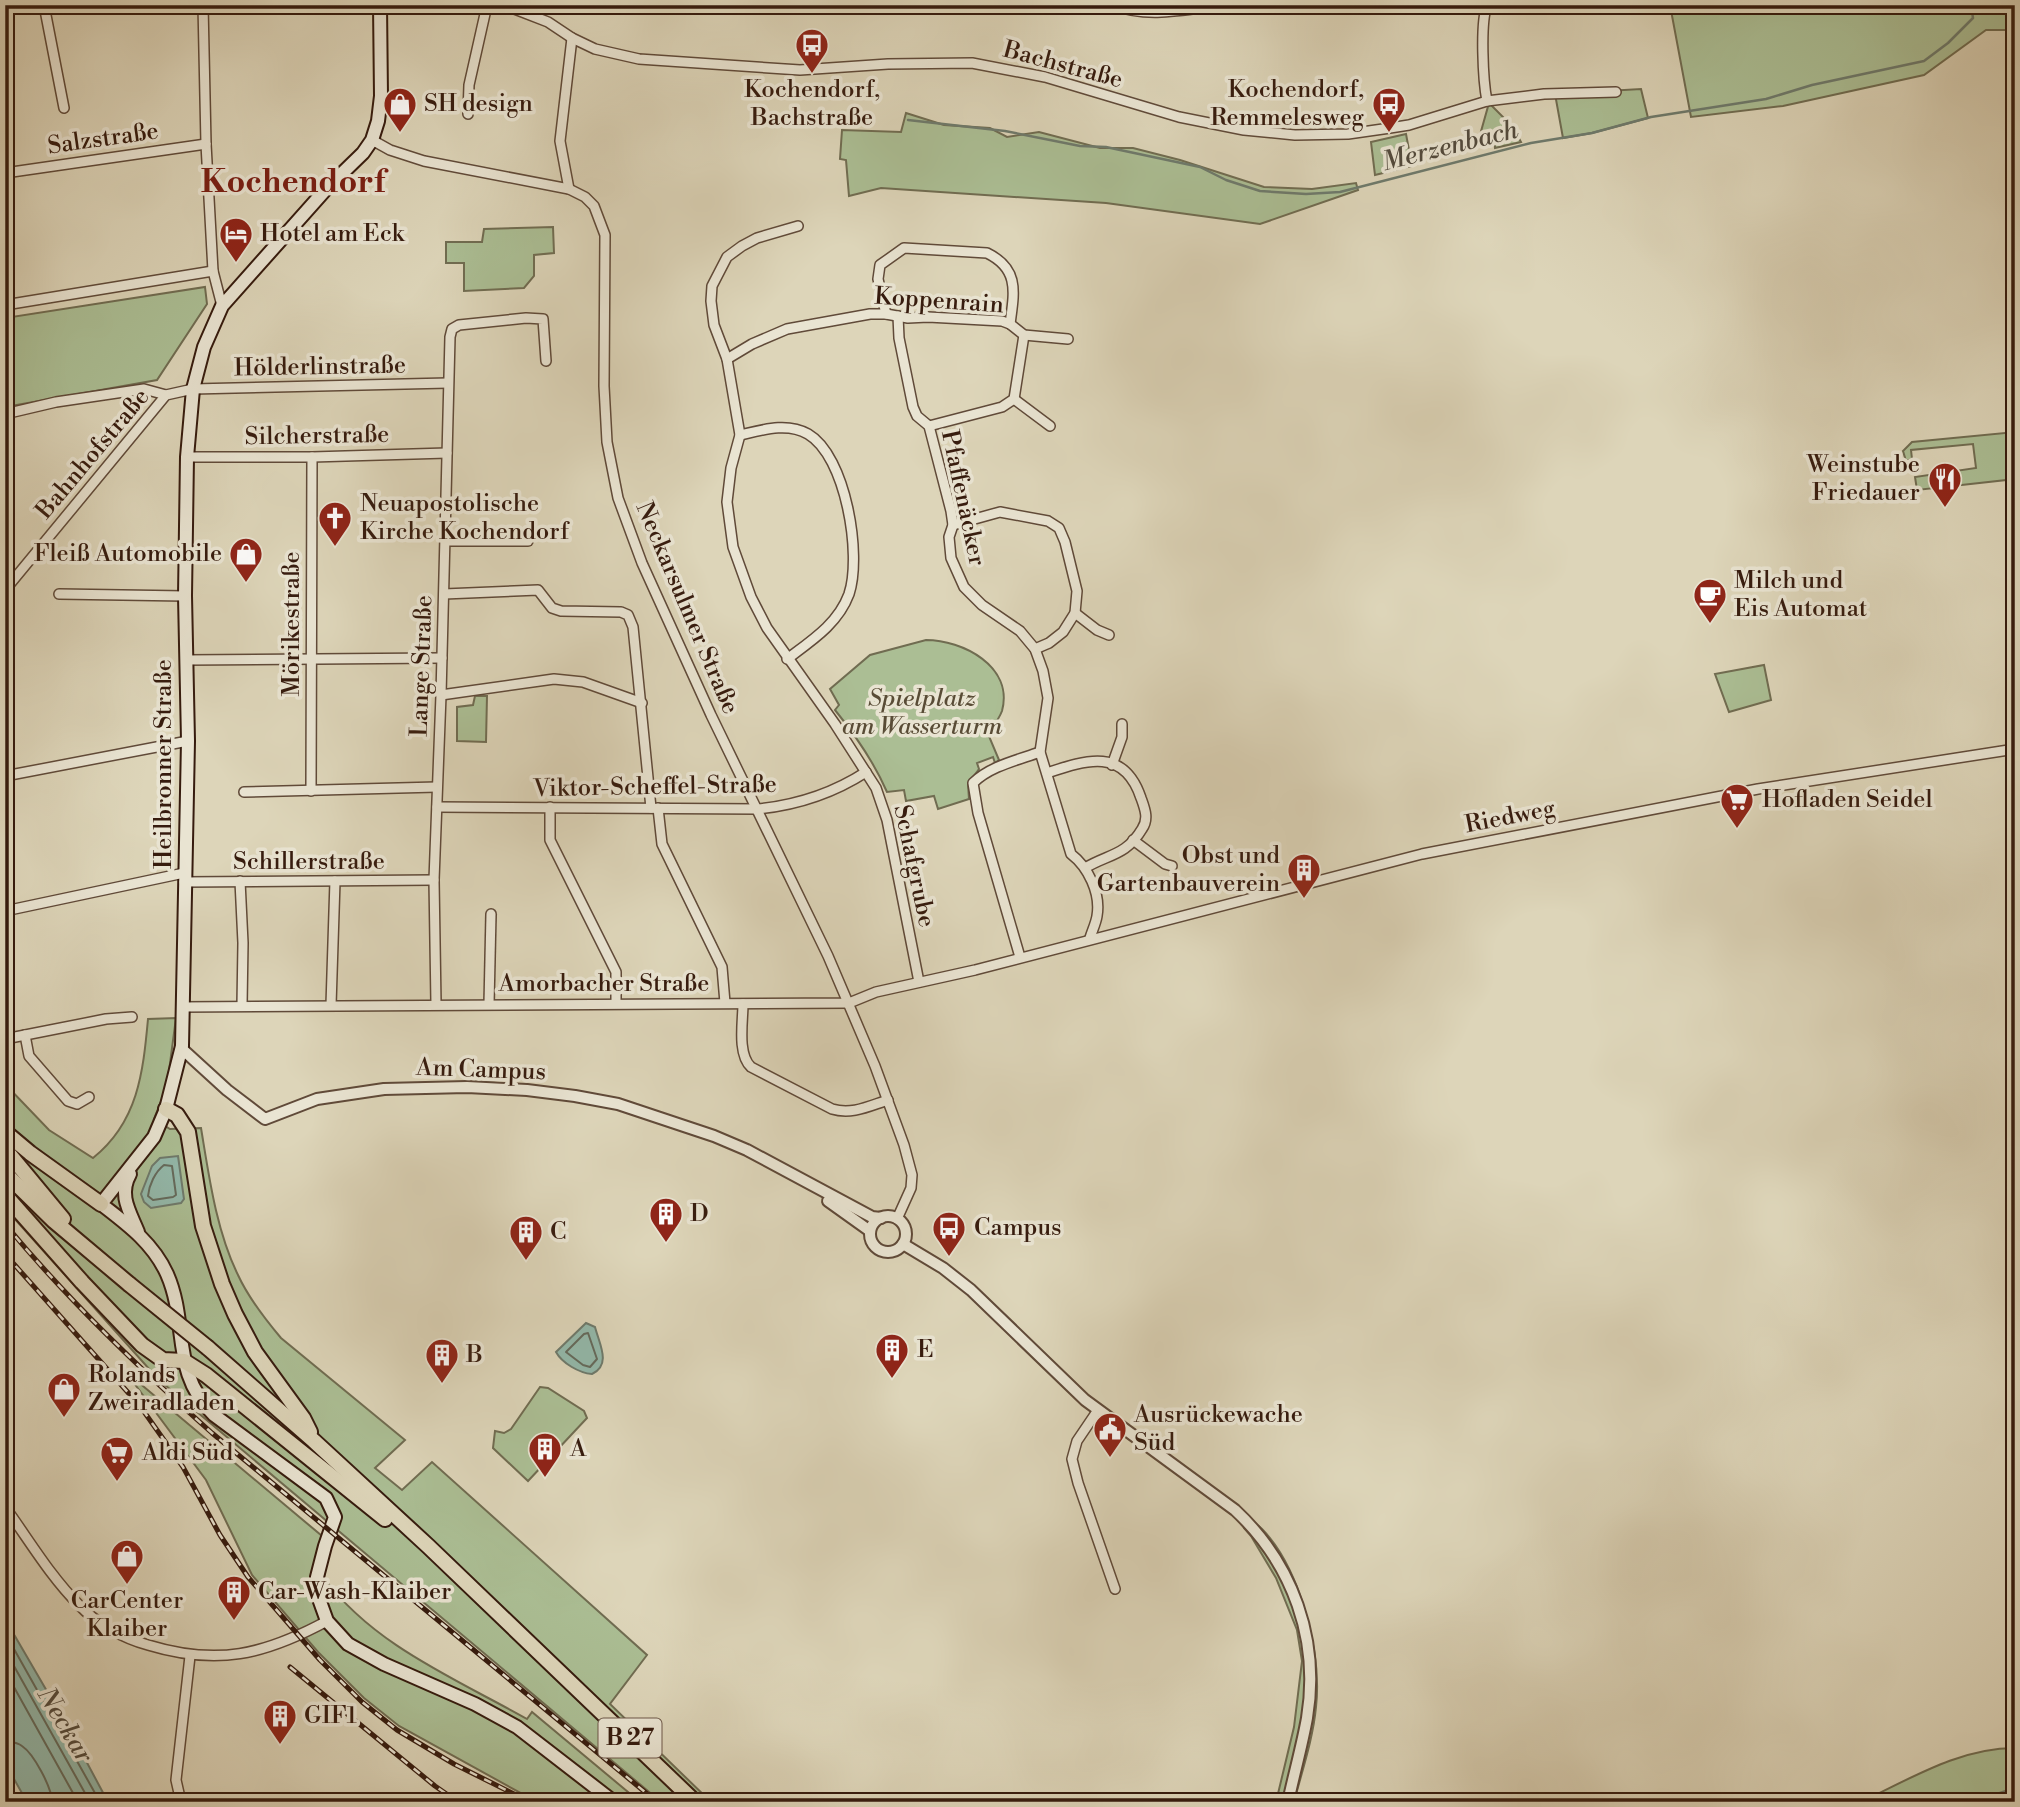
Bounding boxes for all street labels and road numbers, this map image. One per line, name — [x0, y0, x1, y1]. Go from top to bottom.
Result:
street label: Bachstraße — [999, 34, 1126, 95]
street label: Salzstraße — [46, 116, 160, 162]
street label: Koppenrain — [873, 282, 1005, 320]
street label: Hölderlinstraße — [234, 351, 406, 383]
street label: Bahnhofstraße — [29, 383, 156, 526]
street label: Silcherstraße — [244, 420, 390, 452]
street label: Pfaffenäcker — [934, 427, 992, 569]
street label: Neckarsulmer Straße — [629, 497, 745, 719]
street label: Mörikestraße — [277, 551, 307, 697]
street label: Lange Straße — [405, 595, 439, 737]
street label: Heilbronner Straße — [149, 659, 179, 869]
street label: Viktor-Scheffel-Straße — [532, 770, 777, 804]
street label: Riedweg — [1462, 793, 1558, 840]
street label: Schafgrube — [886, 802, 942, 930]
street label: Schillerstraße — [233, 847, 385, 877]
street label: Amorbacher Straße — [498, 969, 709, 999]
street label: Am Campus — [414, 1053, 547, 1087]
road number: B 27 — [598, 1718, 662, 1758]

